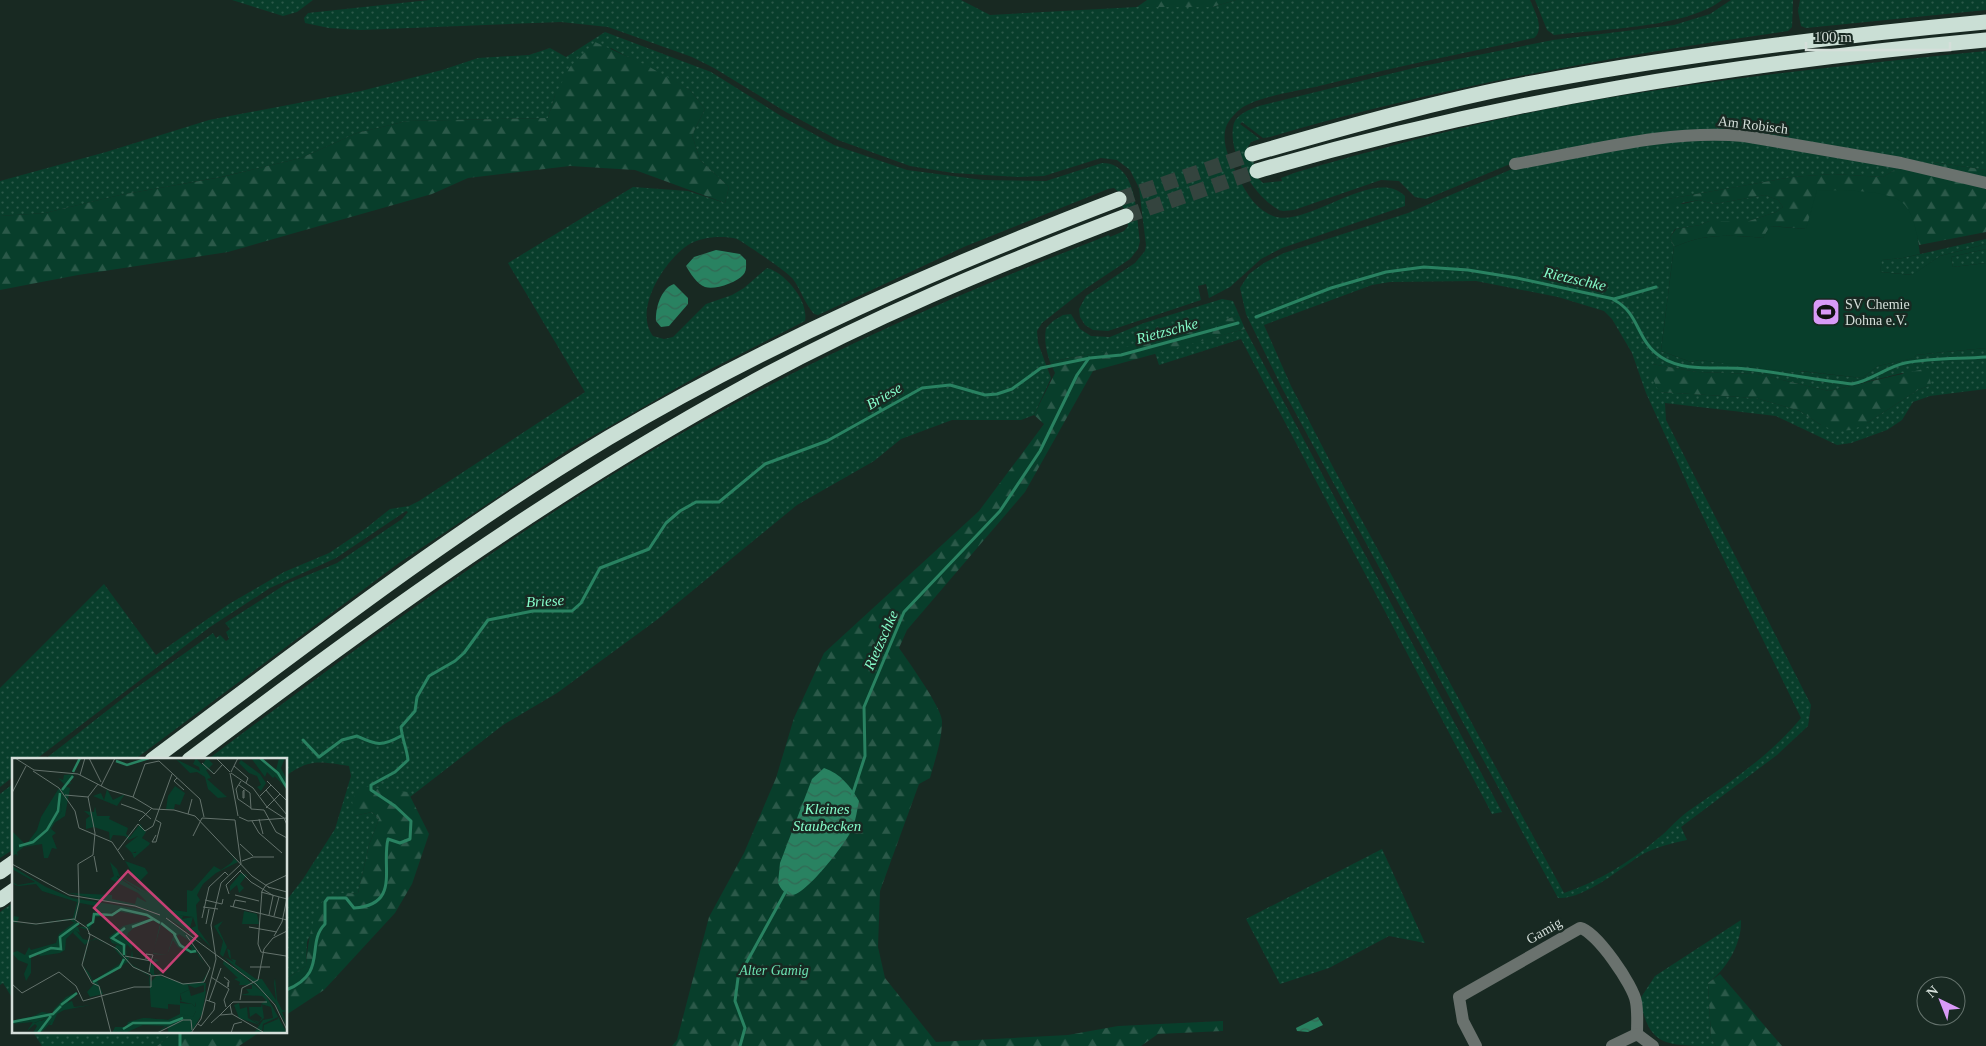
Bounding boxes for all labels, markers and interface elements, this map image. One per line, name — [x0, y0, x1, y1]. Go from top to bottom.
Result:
scale bar — [1806, 20, 1950, 52]
text: 100 m — [1814, 29, 1852, 45]
street label: Am Robisch — [1717, 113, 1789, 137]
water label: Rietzschke — [1541, 264, 1608, 294]
sports icon: SV Chemie Dohna e.V. — [1811, 297, 1841, 327]
place label: SV Chemie Dohna e.V. — [1845, 297, 1910, 328]
water label: Rietzschke — [1133, 315, 1200, 347]
water label: Briese — [863, 379, 905, 413]
water label: Briese — [525, 592, 565, 610]
water label: Rietzschke — [860, 608, 901, 673]
inset map — [12, 758, 288, 1034]
water label: Kleines Staubecken — [793, 801, 861, 834]
street label: Gamig — [1524, 915, 1564, 947]
park label: Alter Gamig — [738, 963, 809, 978]
north arrow — [1916, 976, 1966, 1026]
text: N — [1924, 983, 1941, 1001]

